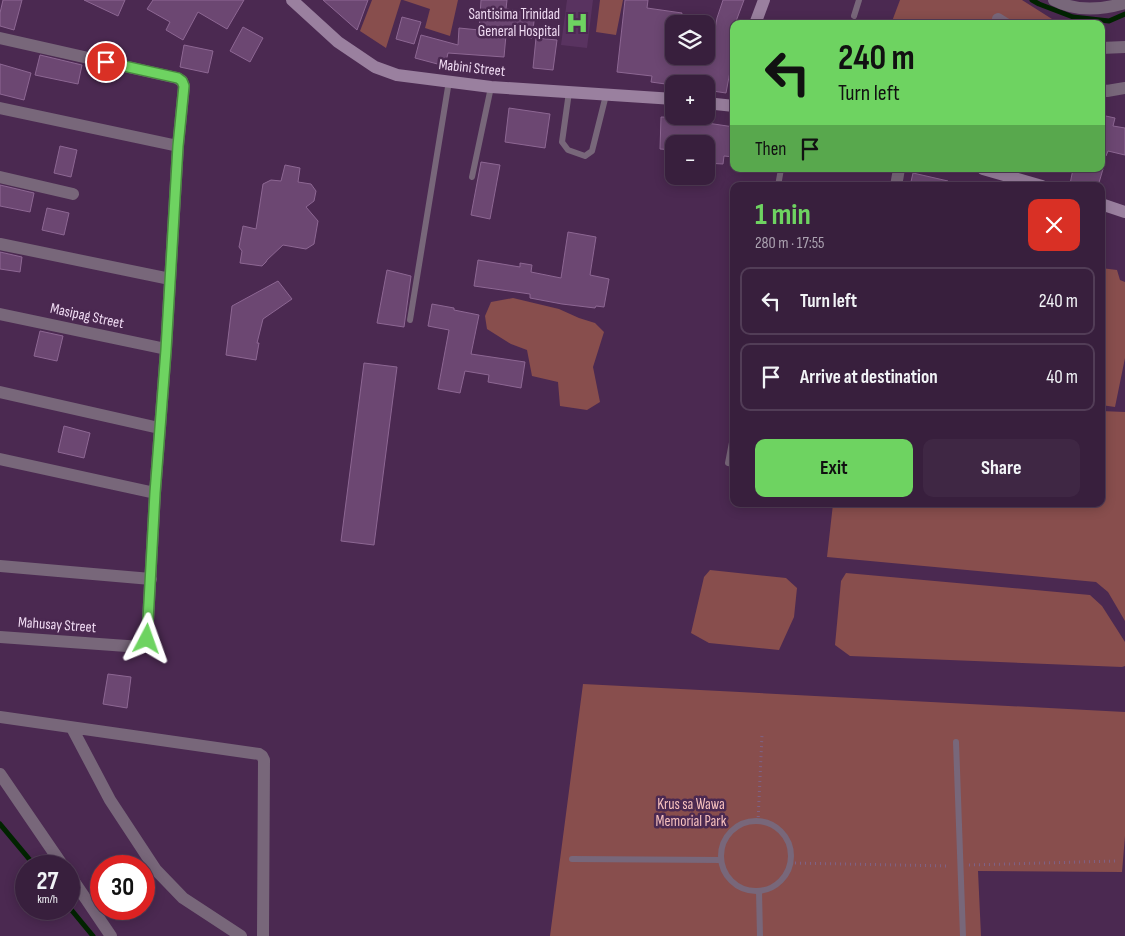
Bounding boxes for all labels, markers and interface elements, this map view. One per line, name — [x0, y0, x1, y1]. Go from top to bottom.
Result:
place label: Santisima Trinidad General Hospital — [468, 5, 560, 41]
hospital icon: Santisima Trinidad General Hospital — [564, 10, 590, 36]
map controls — [665, 15, 715, 185]
button: layers — [665, 15, 715, 65]
text: 240 m — [838, 37, 915, 80]
icon: left — [755, 40, 820, 105]
pin — [85, 41, 127, 83]
icon: arrive — [92, 48, 120, 76]
street label: Mabini Street — [438, 55, 507, 81]
button: + — [665, 75, 715, 125]
text: Turn left — [838, 80, 900, 107]
button: − — [665, 135, 715, 185]
icon: arrive — [796, 135, 824, 163]
text: Then — [755, 138, 786, 161]
text: 1 min — [755, 197, 811, 233]
button: close — [1028, 199, 1080, 251]
text: 280 m · 17:55 — [755, 234, 825, 253]
icon: left — [757, 287, 785, 315]
text: Turn left — [800, 290, 857, 313]
text: 240 m — [1039, 290, 1078, 313]
street label: Masipag Street — [48, 299, 126, 333]
icon: arrive — [757, 363, 785, 391]
text: Arrive at destination — [800, 366, 938, 389]
text: 40 m — [1046, 366, 1078, 389]
button: Exit — [755, 439, 913, 497]
button: Share — [923, 439, 1080, 497]
position arrow — [120, 612, 172, 664]
street label: Mahusay Street — [17, 613, 97, 637]
park label: Krus sa Wawa Memorial Park — [656, 795, 727, 831]
speed limit sign: 30 — [90, 855, 155, 920]
text: 27 — [37, 866, 58, 897]
text: km/h — [37, 892, 58, 907]

